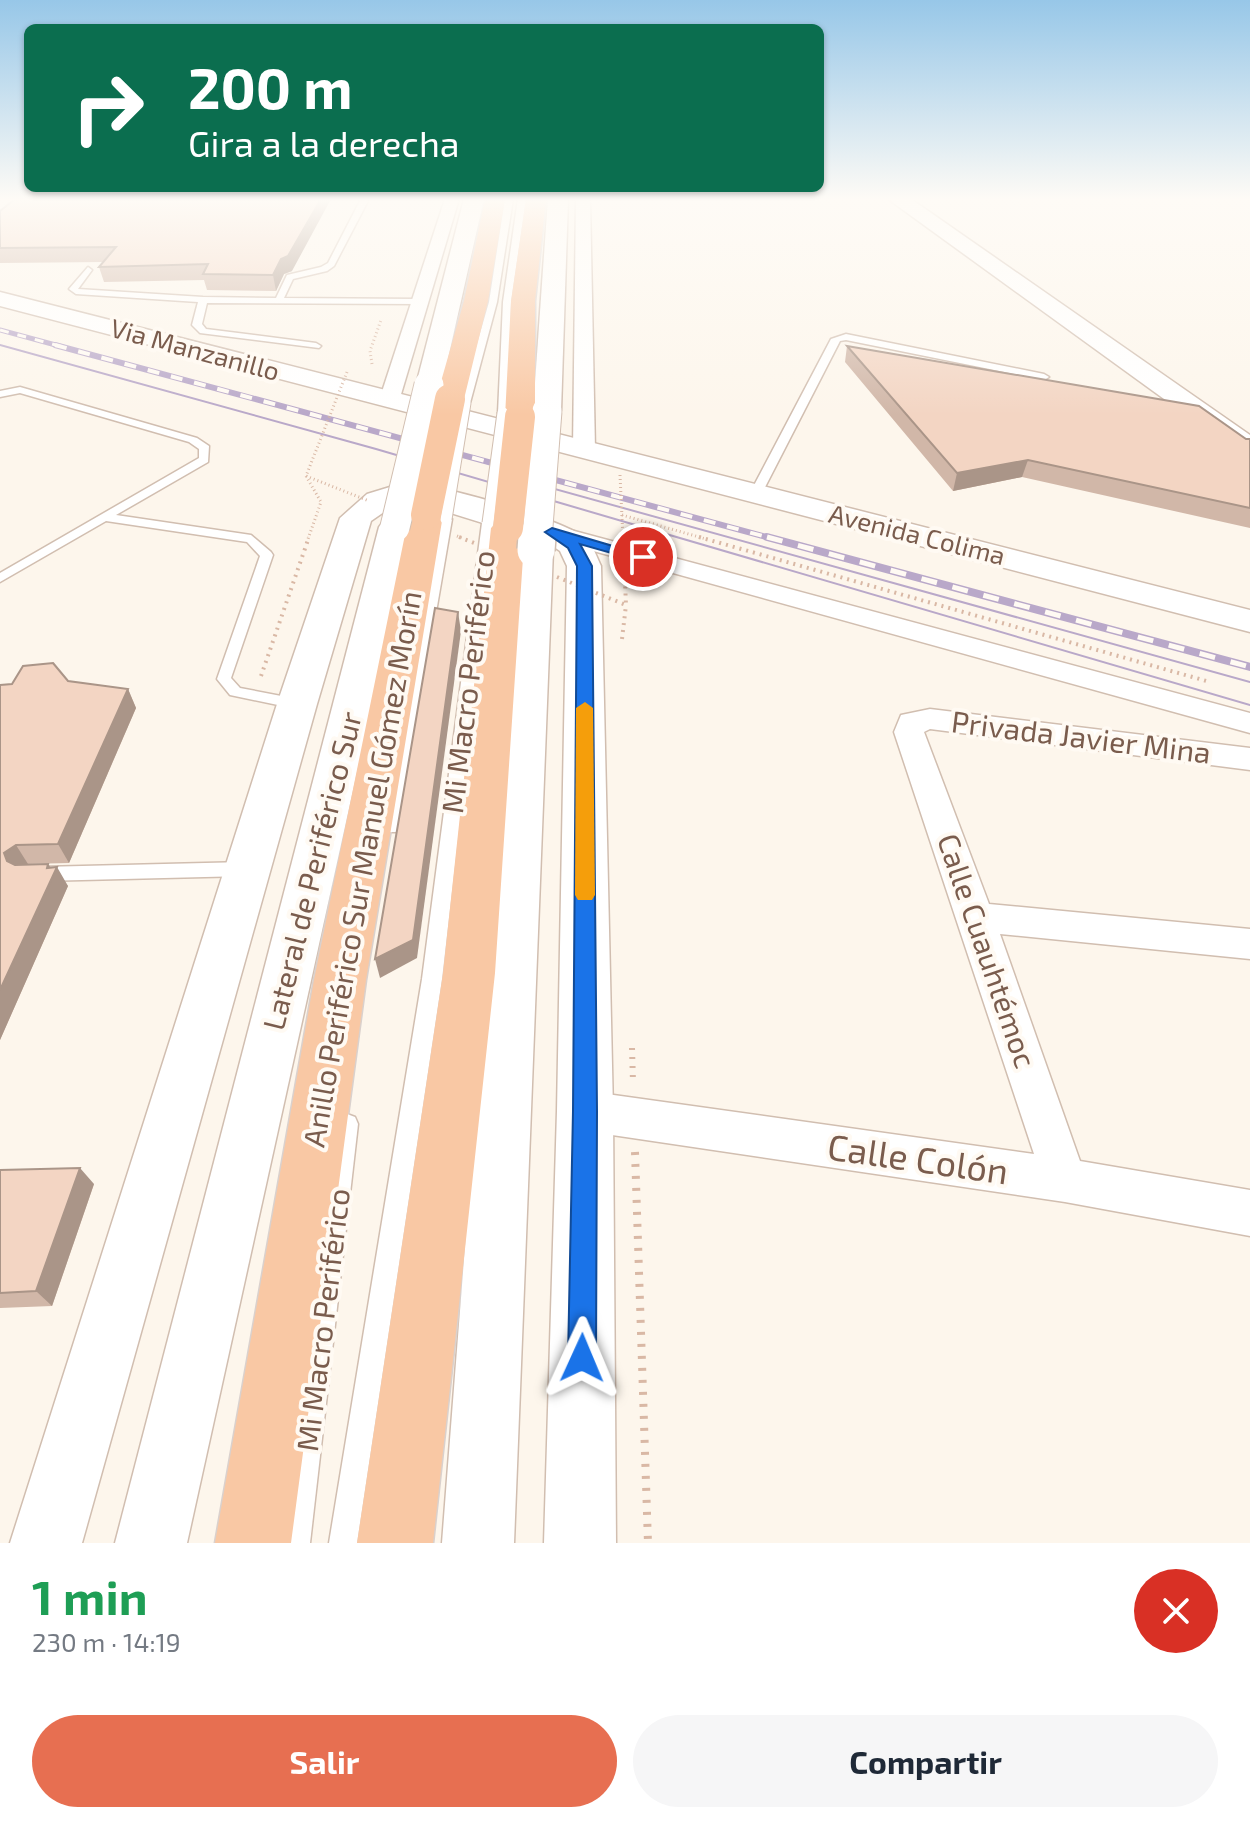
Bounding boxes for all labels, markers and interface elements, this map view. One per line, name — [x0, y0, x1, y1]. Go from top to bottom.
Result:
text: 200 m — [188, 53, 353, 120]
icon: right — [56, 56, 160, 160]
text: Gira a la derecha — [188, 121, 460, 164]
street label: Via Manzanillo — [107, 311, 283, 386]
street label: Avenida Colima — [826, 497, 1009, 570]
pin — [609, 523, 677, 591]
icon: arrive — [621, 535, 665, 579]
street label: Mi Macro Periférico — [433, 548, 501, 815]
street label: Anillo Periférico Sur Manuel Gómez Morín — [294, 588, 428, 1149]
street label: Privada Javier Mina — [950, 702, 1213, 770]
street label: Lateral de Periférico Sur — [254, 708, 368, 1033]
street label: Calle Cuauhtémoc — [931, 829, 1045, 1072]
street label: Calle Colón — [825, 1124, 1011, 1191]
street label: Mi Macro Periférico — [288, 1186, 356, 1453]
position arrow — [540, 1316, 624, 1400]
text: 1 min — [32, 1567, 148, 1625]
button: close — [1134, 1569, 1218, 1653]
text: 230 m · 14:19 — [32, 1626, 181, 1657]
button: Salir — [32, 1715, 617, 1807]
button: Compartir — [633, 1715, 1218, 1807]

